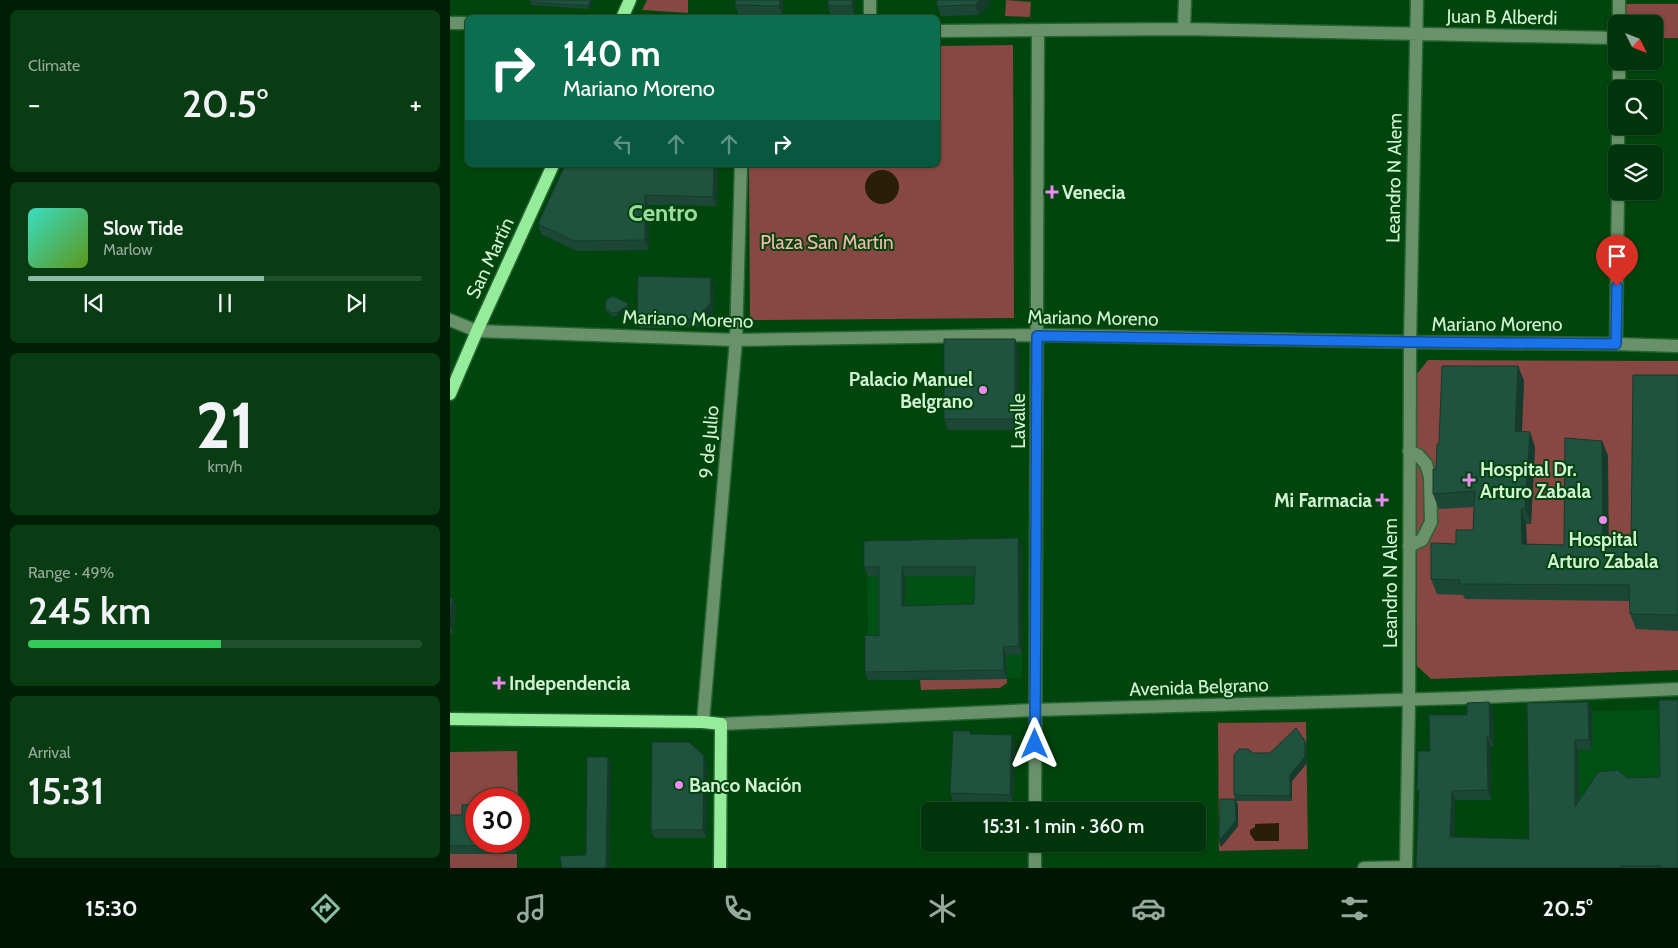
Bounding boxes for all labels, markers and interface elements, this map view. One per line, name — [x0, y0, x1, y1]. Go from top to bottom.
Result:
street label: Juan B Alberdi — [1445, 5, 1558, 29]
north arrow — [1608, 15, 1662, 70]
map controls — [1608, 15, 1663, 200]
text: 140 m — [563, 32, 661, 75]
icon: right — [480, 35, 545, 100]
text: Climate — [28, 56, 80, 75]
text: Mariano Moreno — [563, 75, 715, 102]
text: 20.5° — [182, 80, 268, 127]
button: search — [1608, 80, 1663, 135]
text: − — [28, 87, 40, 121]
text: + — [410, 87, 422, 121]
street label: Leandro N Alem — [1381, 113, 1407, 243]
icon: left — [609, 130, 637, 158]
icon: ahead — [662, 130, 690, 158]
icon: ahead — [715, 130, 743, 158]
icon: right — [768, 130, 796, 158]
button: layers — [1608, 145, 1663, 200]
place label: Venecia — [1062, 181, 1126, 204]
marker: Venecia — [1046, 186, 1058, 198]
district label: Centro — [628, 198, 698, 227]
street label: San Martín — [461, 214, 519, 302]
text: Slow Tide — [103, 217, 183, 240]
park label: Plaza San Martín — [760, 231, 894, 254]
pin — [1596, 235, 1638, 286]
text: Marlow — [103, 240, 153, 259]
icon: arrive — [1603, 242, 1631, 270]
icon: previous — [80, 289, 108, 317]
icon: pause — [211, 289, 239, 317]
icon: next — [342, 289, 370, 317]
street label: Mariano Moreno — [622, 305, 754, 333]
street label: Mariano Moreno — [1027, 305, 1159, 331]
street label: Mariano Moreno — [1431, 313, 1563, 336]
place label: Palacio Manuel Belgrano — [849, 368, 973, 413]
marker: Palacio Manuel Belgrano — [977, 384, 989, 396]
text: 21 — [196, 385, 254, 464]
street label: Lavalle — [1007, 393, 1030, 449]
street label: 9 de Julio — [694, 405, 724, 479]
text: km/h — [207, 457, 243, 476]
place label: Hospital Dr. Arturo Zabala — [1480, 458, 1591, 503]
marker: Hospital Dr. Arturo Zabala — [1462, 473, 1476, 487]
place label: Mi Farmacia — [1274, 489, 1373, 512]
marker: Mi Farmacia — [1376, 494, 1388, 506]
marker: Hospital Arturo Zabala — [1597, 514, 1609, 526]
street label: Leandro N Alem — [1379, 518, 1402, 648]
place label: Hospital Arturo Zabala — [1548, 528, 1659, 573]
text: Range · 49% — [28, 563, 114, 582]
text: 245 km — [28, 587, 151, 634]
place label: Independencia — [509, 672, 631, 695]
street label: Avenida Belgrano — [1129, 673, 1269, 701]
marker: Independencia — [493, 677, 505, 689]
position arrow — [1008, 717, 1060, 769]
text: Arrival — [28, 743, 71, 762]
text: 15:31 — [28, 767, 104, 814]
place label: Banco Nación — [689, 774, 802, 797]
marker: Banco Nación — [673, 779, 685, 791]
speed limit sign: 30 — [465, 788, 530, 853]
text: 15:31 · 1 min · 360 m — [983, 815, 1144, 838]
icon: directions — [308, 891, 343, 926]
icon: music — [514, 891, 549, 926]
icon: phone — [720, 891, 755, 926]
icon: climate — [925, 891, 960, 926]
icon: car — [1131, 891, 1166, 926]
icon: filters — [1337, 891, 1372, 926]
text: 15:30 — [85, 895, 138, 922]
text: 20.5° — [1543, 895, 1593, 922]

